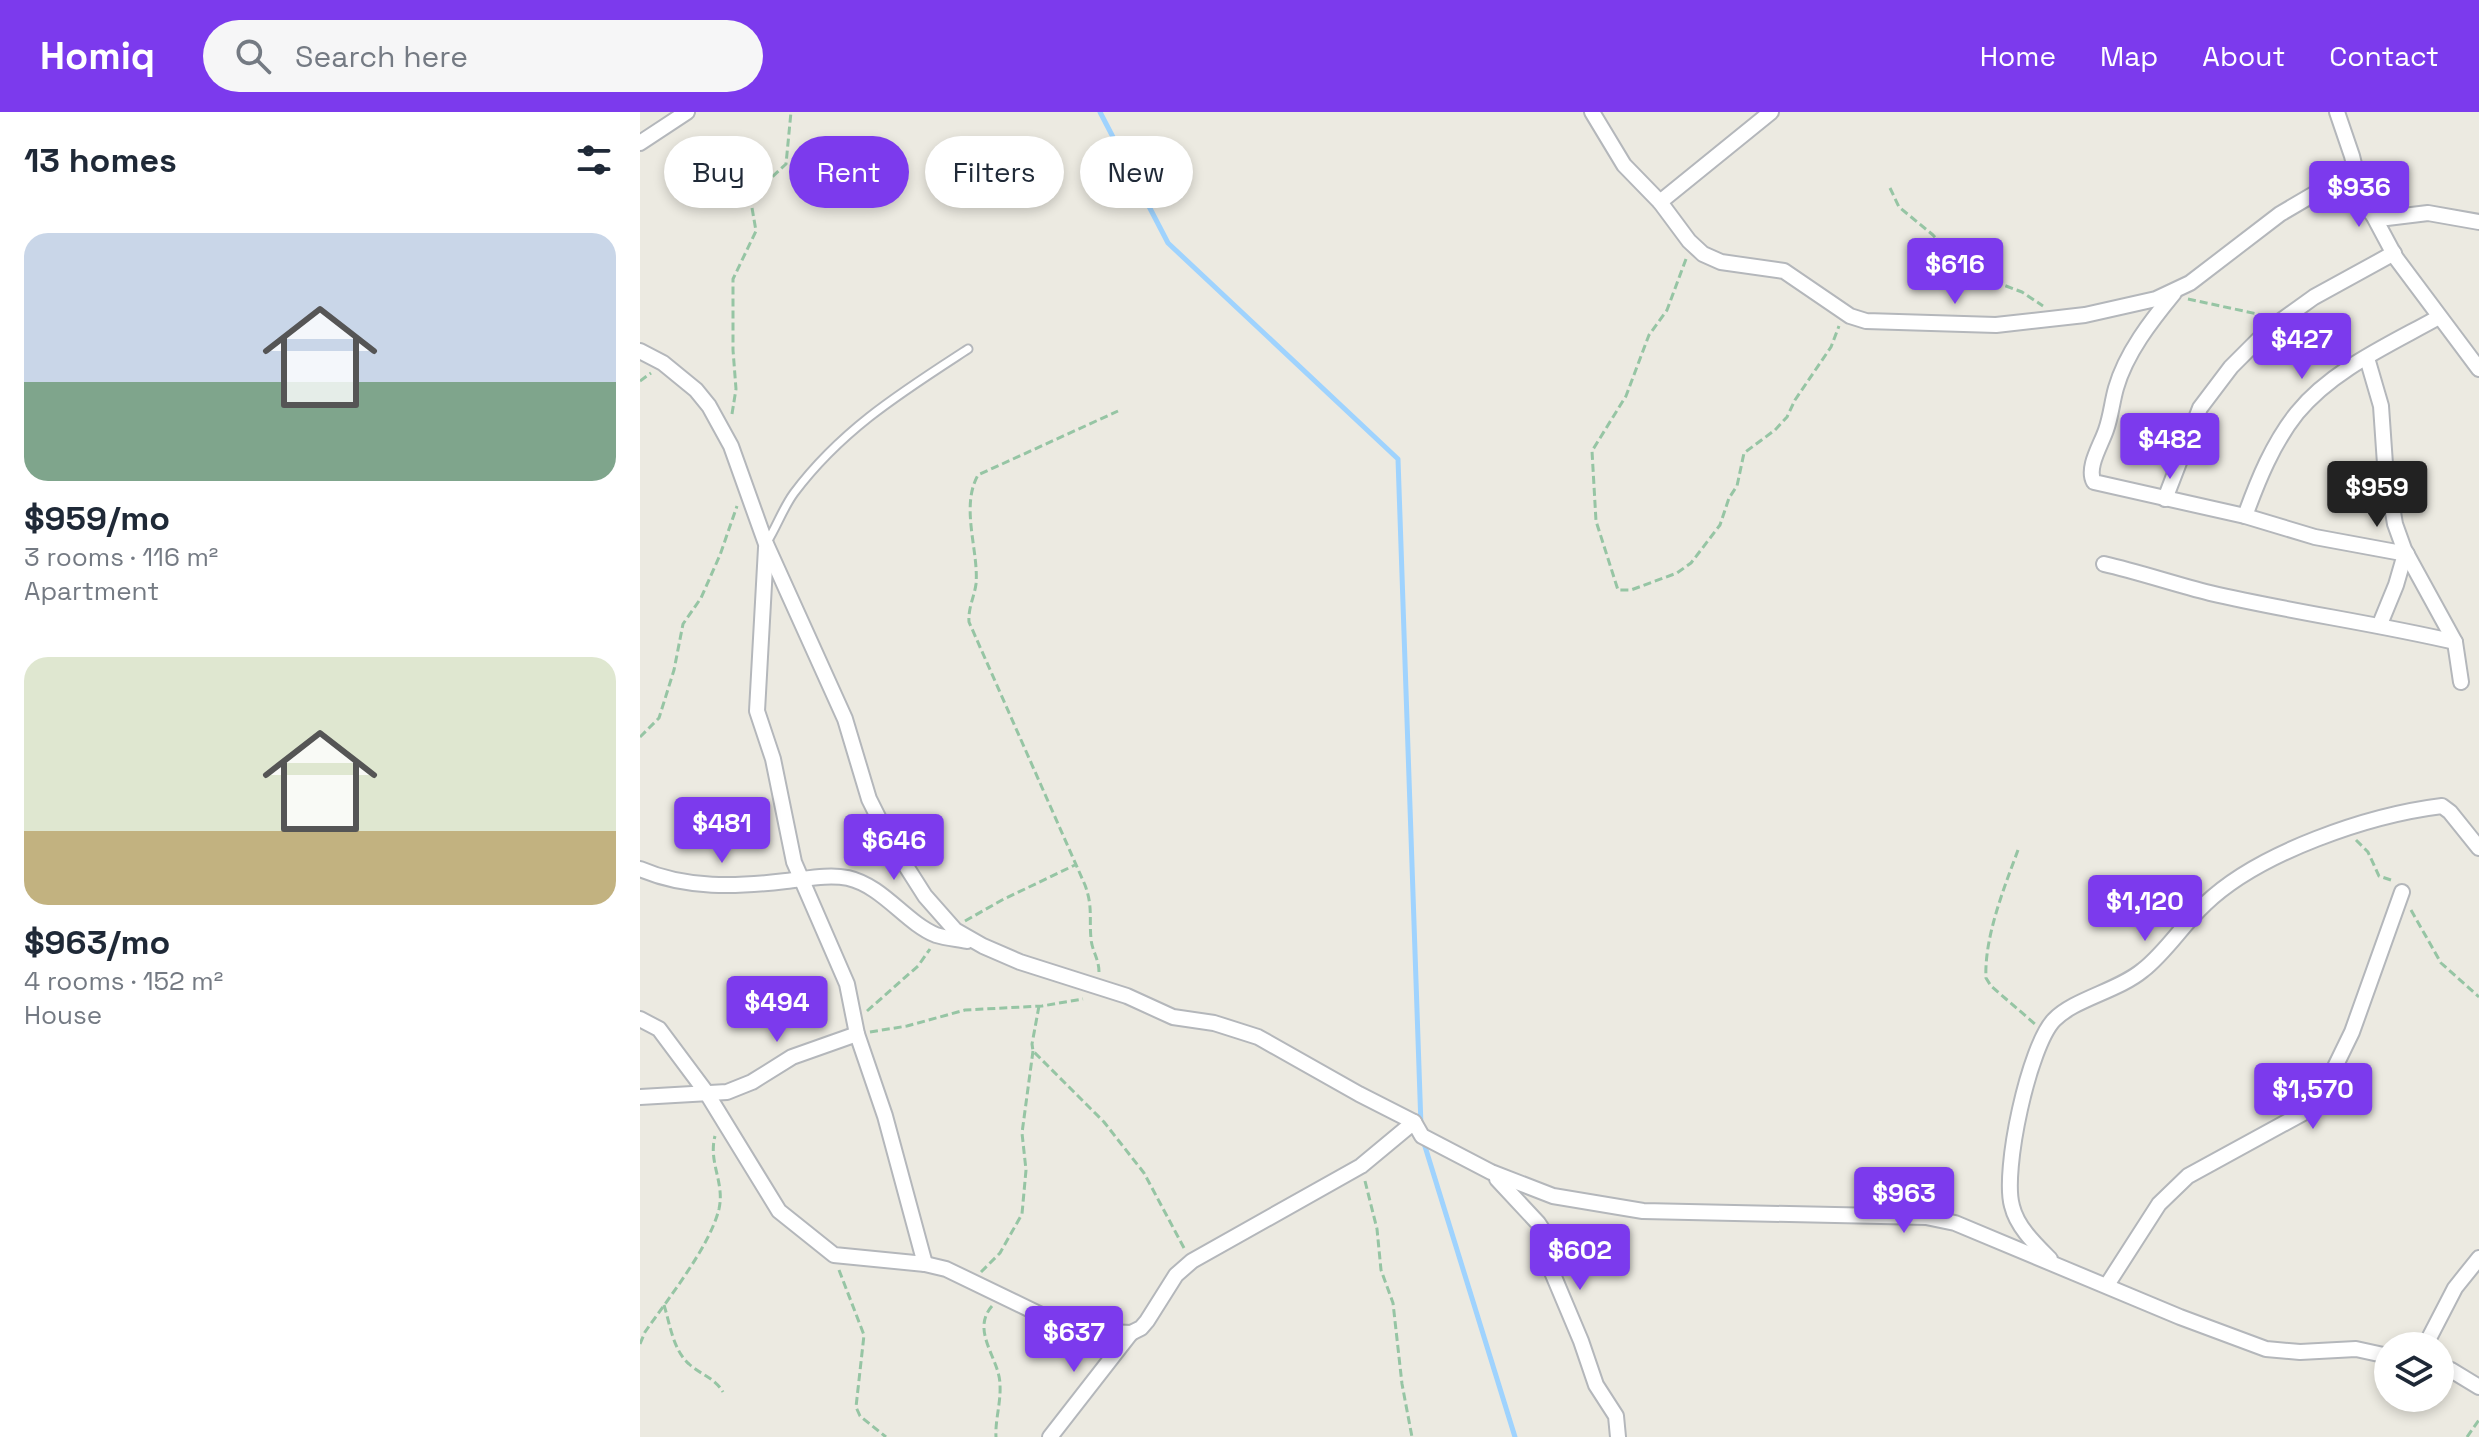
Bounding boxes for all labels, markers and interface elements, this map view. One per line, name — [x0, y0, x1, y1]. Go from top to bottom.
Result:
search box — [203, 20, 763, 92]
text: Homiq — [40, 32, 155, 80]
icon: search — [231, 34, 275, 78]
text: Search here — [295, 37, 468, 76]
text: Home — [1980, 38, 2056, 74]
text: Map — [2100, 38, 2158, 74]
text: About — [2202, 38, 2285, 74]
text: Contact — [2329, 38, 2439, 74]
chip: Buy — [664, 136, 773, 208]
chip: Rent — [789, 136, 909, 208]
chip: Filters — [925, 136, 1064, 208]
chip: New — [1080, 136, 1193, 208]
icon: filters — [572, 138, 616, 182]
text: 13 homes — [24, 139, 177, 182]
pin: $936 — [2312, 161, 2406, 229]
text: $936 — [2327, 170, 2391, 204]
pin: $616 — [1908, 238, 2002, 306]
text: $616 — [1925, 247, 1985, 281]
icon: home — [248, 285, 392, 429]
pin: $427 — [2255, 313, 2349, 381]
text: $427 — [2271, 322, 2333, 356]
pin: $482 — [2123, 413, 2217, 481]
text: $482 — [2138, 422, 2202, 456]
pin: $959 — [2330, 461, 2424, 529]
text: $959 — [2345, 470, 2409, 504]
text: $959/mo — [24, 497, 170, 540]
text: 3 rooms · 116 m² — [24, 540, 218, 574]
text: Apartment — [24, 574, 159, 608]
icon: home — [248, 709, 392, 853]
pin: $481 — [675, 797, 769, 865]
text: $481 — [692, 806, 752, 840]
pin: $646 — [847, 814, 941, 882]
text: $646 — [862, 823, 926, 857]
pin: $1,120 — [2080, 875, 2210, 943]
text: $1,120 — [2106, 884, 2184, 918]
text: $963/mo — [24, 921, 170, 964]
text: 4 rooms · 152 m² — [24, 964, 223, 998]
pin: $494 — [730, 976, 824, 1044]
text: $494 — [745, 985, 809, 1019]
text: House — [24, 998, 102, 1032]
pin: $1,570 — [2248, 1063, 2378, 1131]
text: $1,570 — [2272, 1072, 2354, 1106]
pin: $963 — [1857, 1167, 1951, 1235]
text: $963 — [1872, 1176, 1936, 1210]
pin: $602 — [1533, 1224, 1627, 1292]
text: $602 — [1548, 1233, 1612, 1267]
pin: $637 — [1027, 1306, 1121, 1374]
text: $637 — [1043, 1315, 1105, 1349]
map controls — [2374, 1332, 2454, 1412]
button: layers — [2374, 1332, 2454, 1412]

